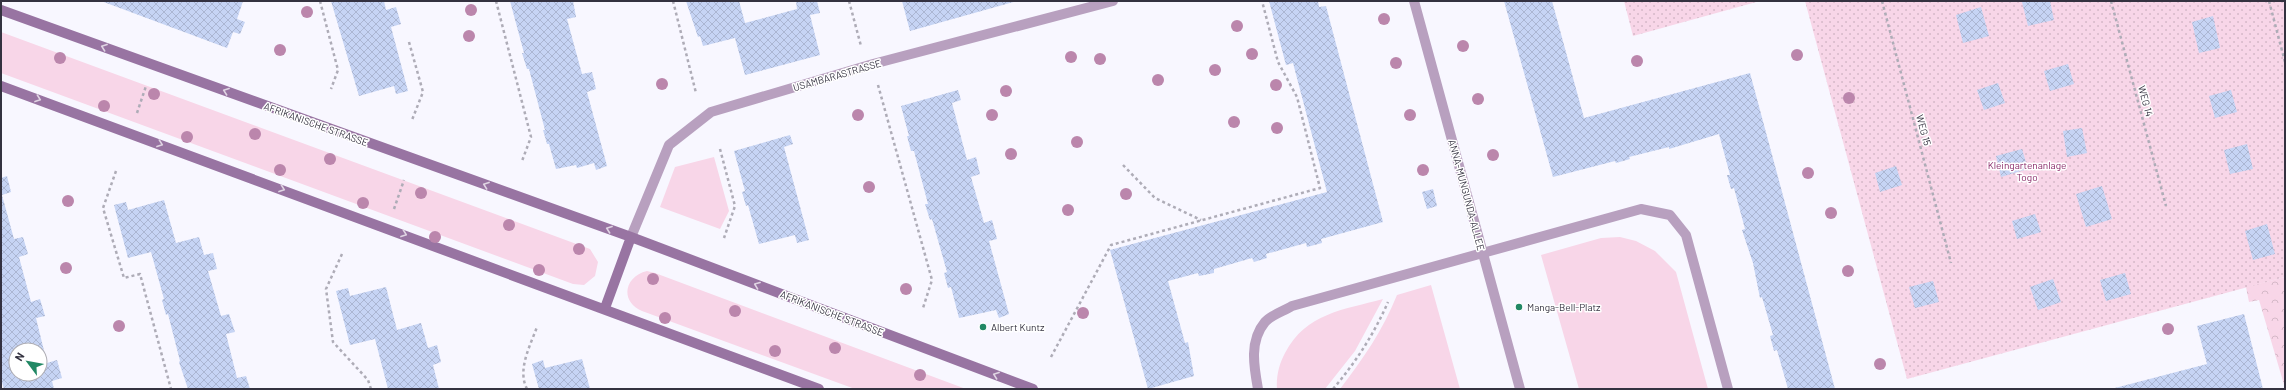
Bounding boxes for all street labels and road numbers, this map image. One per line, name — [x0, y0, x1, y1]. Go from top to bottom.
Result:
street label: USAMBARASTRASSE — [792, 57, 882, 93]
street label: WEG 14 — [2136, 84, 2156, 118]
street label: AFRIKANISCHE STRASSE — [262, 100, 370, 148]
street label: WEG 15 — [1914, 113, 1934, 147]
street label: ANNA-MUNGUNDA-ALLEE — [1446, 138, 1488, 252]
street label: AFRIKANISCHE STRASSE — [778, 288, 886, 338]

